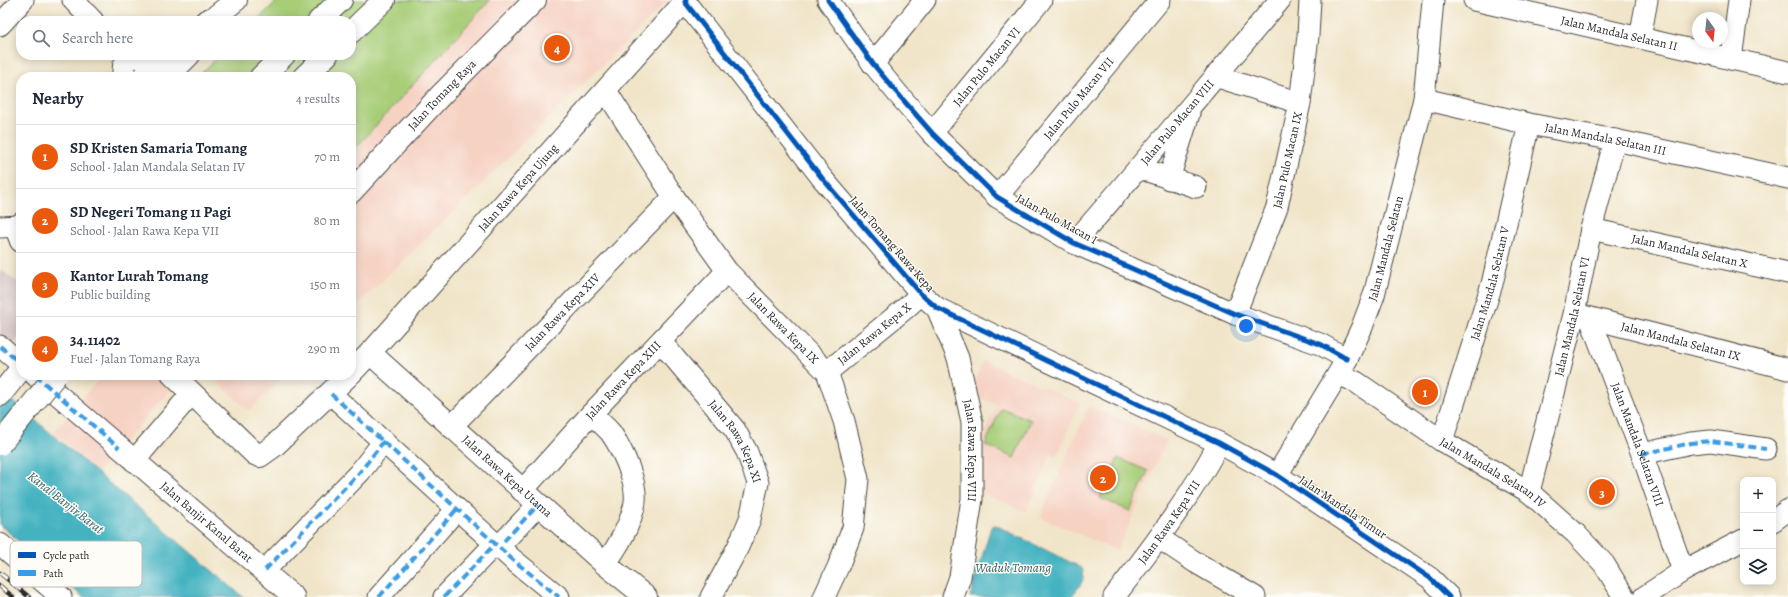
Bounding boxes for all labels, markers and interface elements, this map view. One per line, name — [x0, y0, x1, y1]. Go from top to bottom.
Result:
street label: Jalan Mandala Selatan II — [1559, 12, 1679, 54]
north arrow — [1692, 12, 1728, 48]
search box — [16, 16, 356, 60]
street label: Jalan Pulo Macan VI — [949, 24, 1024, 109]
icon: search — [30, 27, 52, 49]
text: Search here — [62, 28, 133, 48]
pin: 4 — [544, 33, 570, 63]
street label: Jalan Pulo Macan VII — [1040, 54, 1117, 143]
street label: Jalan Tomang Raya — [404, 56, 480, 134]
street label: Jalan Pulo Macan VIII — [1137, 76, 1218, 168]
text: Nearby — [32, 87, 83, 110]
text: 4 results — [296, 90, 340, 107]
street label: Jalan Pulo Macan IX — [1269, 110, 1306, 210]
street label: Jalan Mandala Selatan III — [1544, 119, 1668, 159]
text: SD Kristen Samaria Tomang — [70, 138, 247, 158]
street label: Jalan Rawa Kepa Ujung — [475, 140, 562, 235]
text: 1 — [43, 148, 47, 165]
text: 70 m — [314, 148, 340, 165]
text: School · Jalan Mandala Selatan IV — [70, 158, 245, 175]
street label: Jalan Pulo Macan I — [1014, 190, 1100, 248]
street label: Jalan Tomang Rawa Kepa — [846, 193, 938, 296]
street label: Jalan Mandala Selatan — [1364, 194, 1407, 303]
text: SD Negeri Tomang 11 Pagi — [70, 202, 231, 222]
text: 2 — [42, 212, 48, 229]
text: 80 m — [313, 212, 340, 229]
text: School · Jalan Rawa Kepa VII — [70, 222, 219, 239]
street label: Jalan Mandala Selatan V — [1467, 224, 1513, 342]
street label: Jalan Mandala Selatan X — [1630, 230, 1749, 272]
street label: Jalan Mandala Selatan VI — [1551, 255, 1593, 378]
text: Kantor Lurah Tomang — [70, 266, 208, 286]
street label: Jalan Rawa Kepa XIV — [521, 270, 604, 354]
text: 3 — [42, 276, 48, 293]
text: 150 m — [310, 276, 340, 293]
text: Public building — [70, 286, 150, 303]
street label: Jalan Rawa Kepa IX — [744, 289, 822, 367]
street label: Jalan Rawa Kepa X — [834, 299, 914, 368]
your location — [1236, 316, 1256, 336]
street label: Jalan Mandala Selatan IX — [1619, 318, 1742, 364]
text: 34.11402 — [70, 330, 120, 350]
street label: Jalan Rawa Kepa XIII — [582, 337, 664, 423]
text: 4 — [42, 340, 48, 357]
text: 290 m — [308, 340, 340, 357]
text: Fuel · Jalan Tomang Raya — [70, 350, 200, 367]
pin: 1 — [1412, 377, 1438, 407]
street label: Jalan Mandala Selatan VIII — [1607, 380, 1668, 508]
street label: Jalan Rawa Kepa XI — [705, 396, 765, 485]
street label: Jalan Rawa Kepa VIII — [959, 398, 980, 503]
street label: Jalan Rawa Kepa Utama — [459, 432, 556, 521]
street label: Jalan Mandala Selatan IV — [1437, 434, 1550, 512]
pin: 2 — [1090, 463, 1116, 493]
water label: Kanal Banjir Barat — [24, 467, 108, 538]
street label: Jalan Mandala Timur — [1296, 472, 1390, 542]
street label: Jalan Rawa Kepa VII — [1134, 477, 1204, 567]
pin: 3 — [1589, 477, 1615, 507]
map controls — [1740, 477, 1776, 585]
button: + — [1740, 477, 1776, 513]
street label: Jalan Banjir Kanal Barat — [157, 478, 256, 566]
button: − — [1740, 513, 1776, 549]
legend — [10, 541, 142, 587]
text: Cycle path — [43, 548, 90, 563]
button: layers — [1740, 549, 1776, 585]
water label: Waduk Tomang — [975, 559, 1051, 576]
text: Path — [43, 566, 64, 581]

